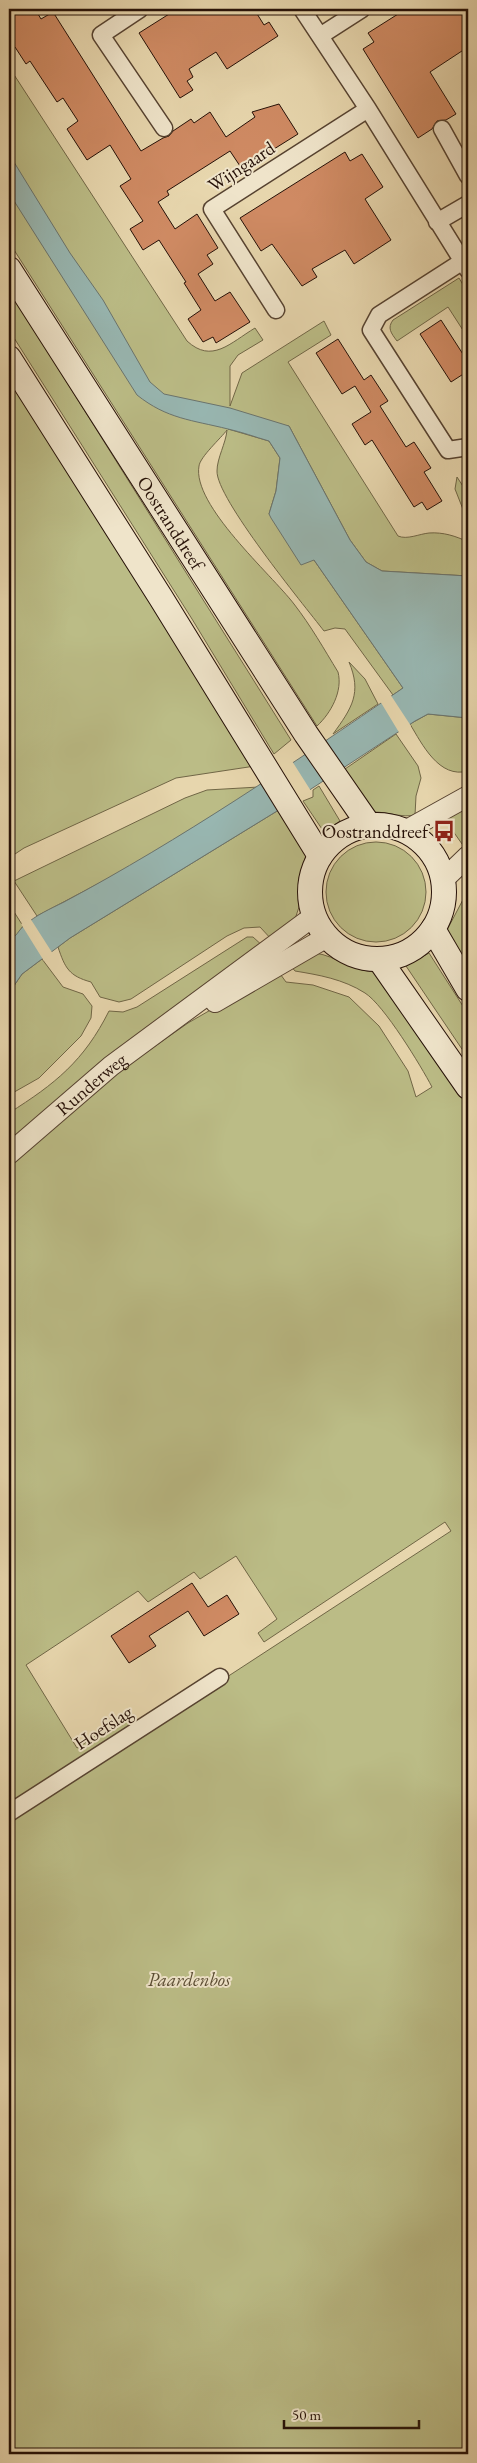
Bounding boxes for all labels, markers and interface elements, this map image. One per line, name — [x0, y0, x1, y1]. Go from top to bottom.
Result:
street label: Wijngaard — [203, 135, 280, 197]
street label: Oostranddreef — [131, 471, 211, 576]
bus stop icon: Oostranddreef — [431, 818, 457, 844]
place label: Oostranddreef — [322, 819, 430, 844]
street label: Runderweg — [51, 1046, 132, 1121]
street label: Hoefslag — [69, 1699, 138, 1756]
park label: Paardenbos — [148, 1967, 231, 1992]
scale bar — [284, 2398, 420, 2430]
text: 50 m — [292, 2405, 321, 2424]

